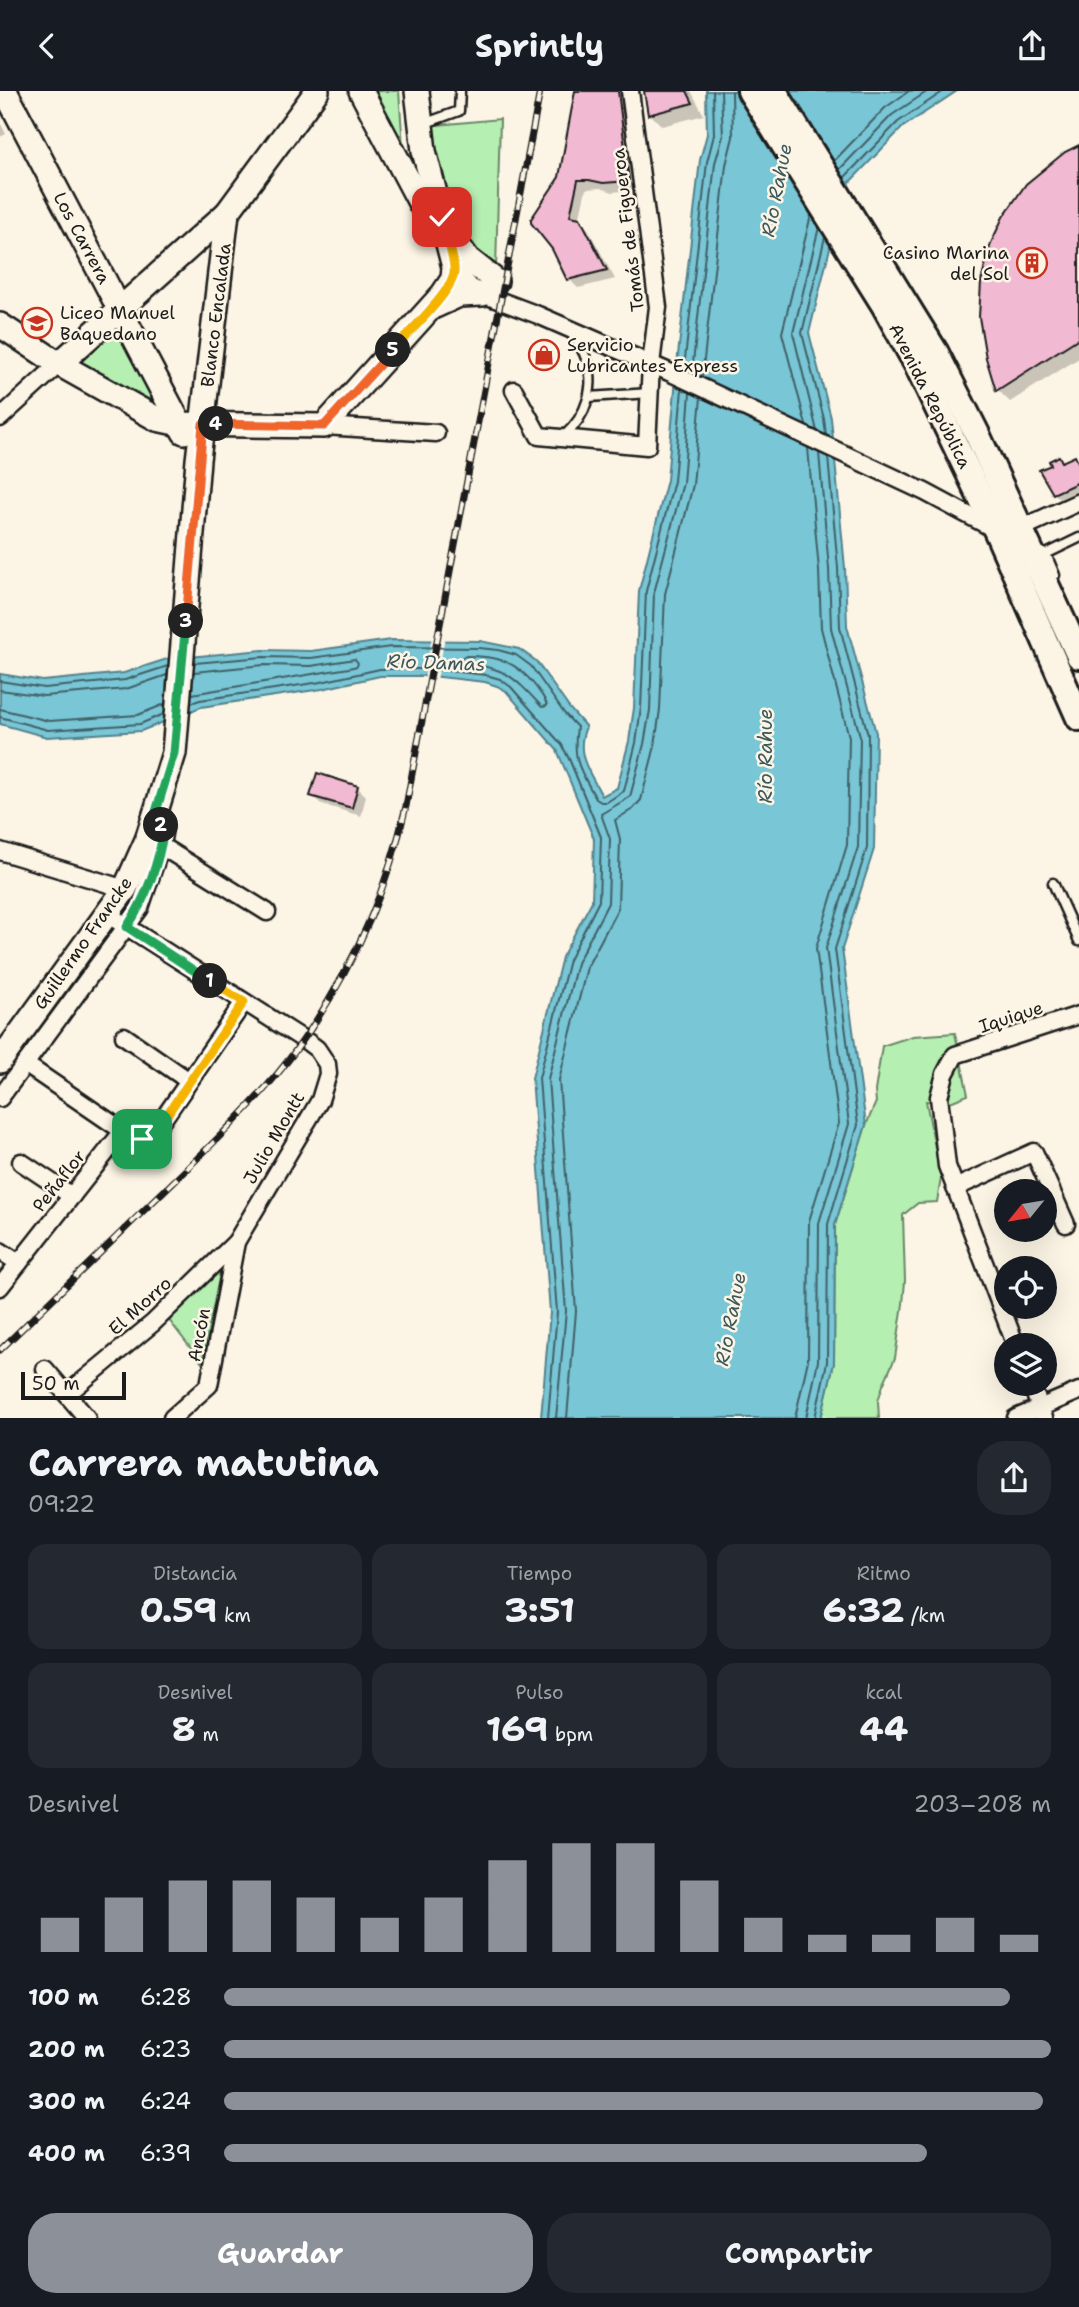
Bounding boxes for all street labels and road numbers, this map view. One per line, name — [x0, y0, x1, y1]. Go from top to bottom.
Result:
street label: Tomás de Figueroa — [606, 147, 650, 313]
street label: Los Carrera — [48, 188, 116, 288]
street label: Blanco Encalada — [195, 242, 237, 388]
street label: Avenida República — [883, 319, 977, 473]
street label: Guillermo Francke — [28, 872, 138, 1014]
street label: Iquique — [976, 995, 1046, 1039]
street label: Julio Montt — [238, 1087, 310, 1188]
street label: Peñaflor — [27, 1145, 91, 1217]
street label: El Morro — [103, 1271, 177, 1341]
street label: Ancón — [182, 1306, 216, 1364]

